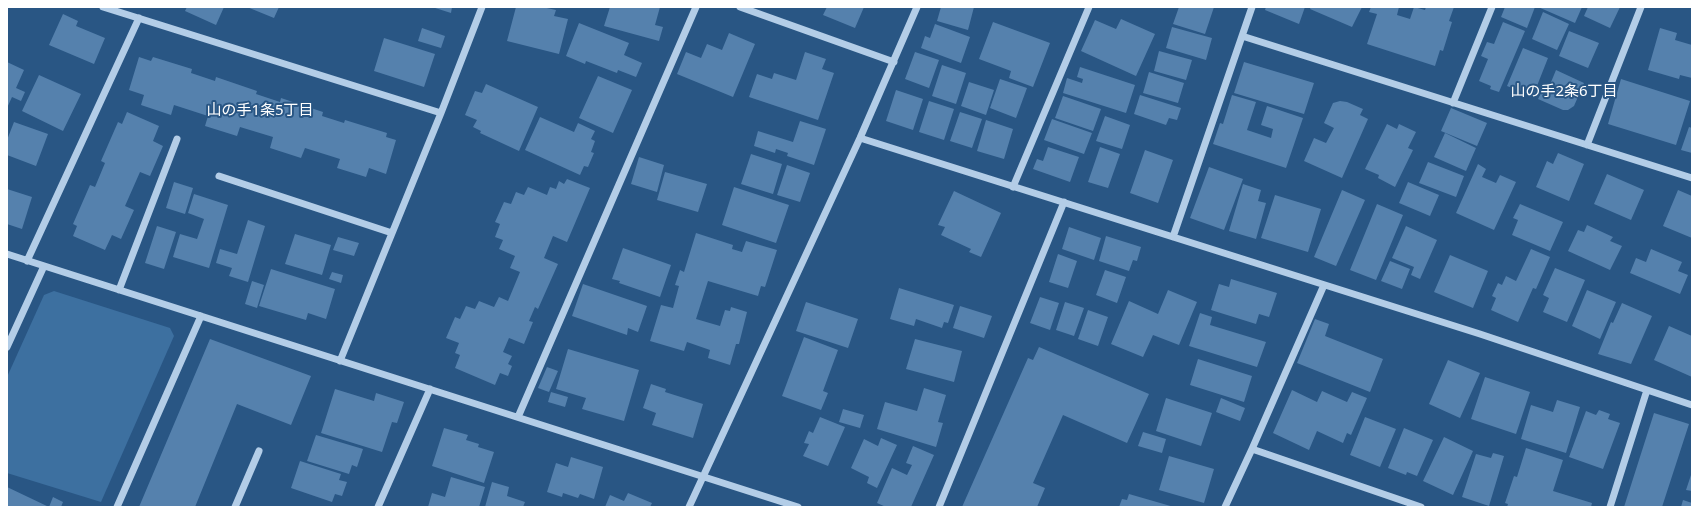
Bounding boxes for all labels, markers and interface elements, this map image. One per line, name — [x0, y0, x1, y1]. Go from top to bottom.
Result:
district label: 山の手2条6丁目 — [1510, 83, 1618, 101]
district label: 山の手1条5丁目 — [206, 102, 314, 120]

